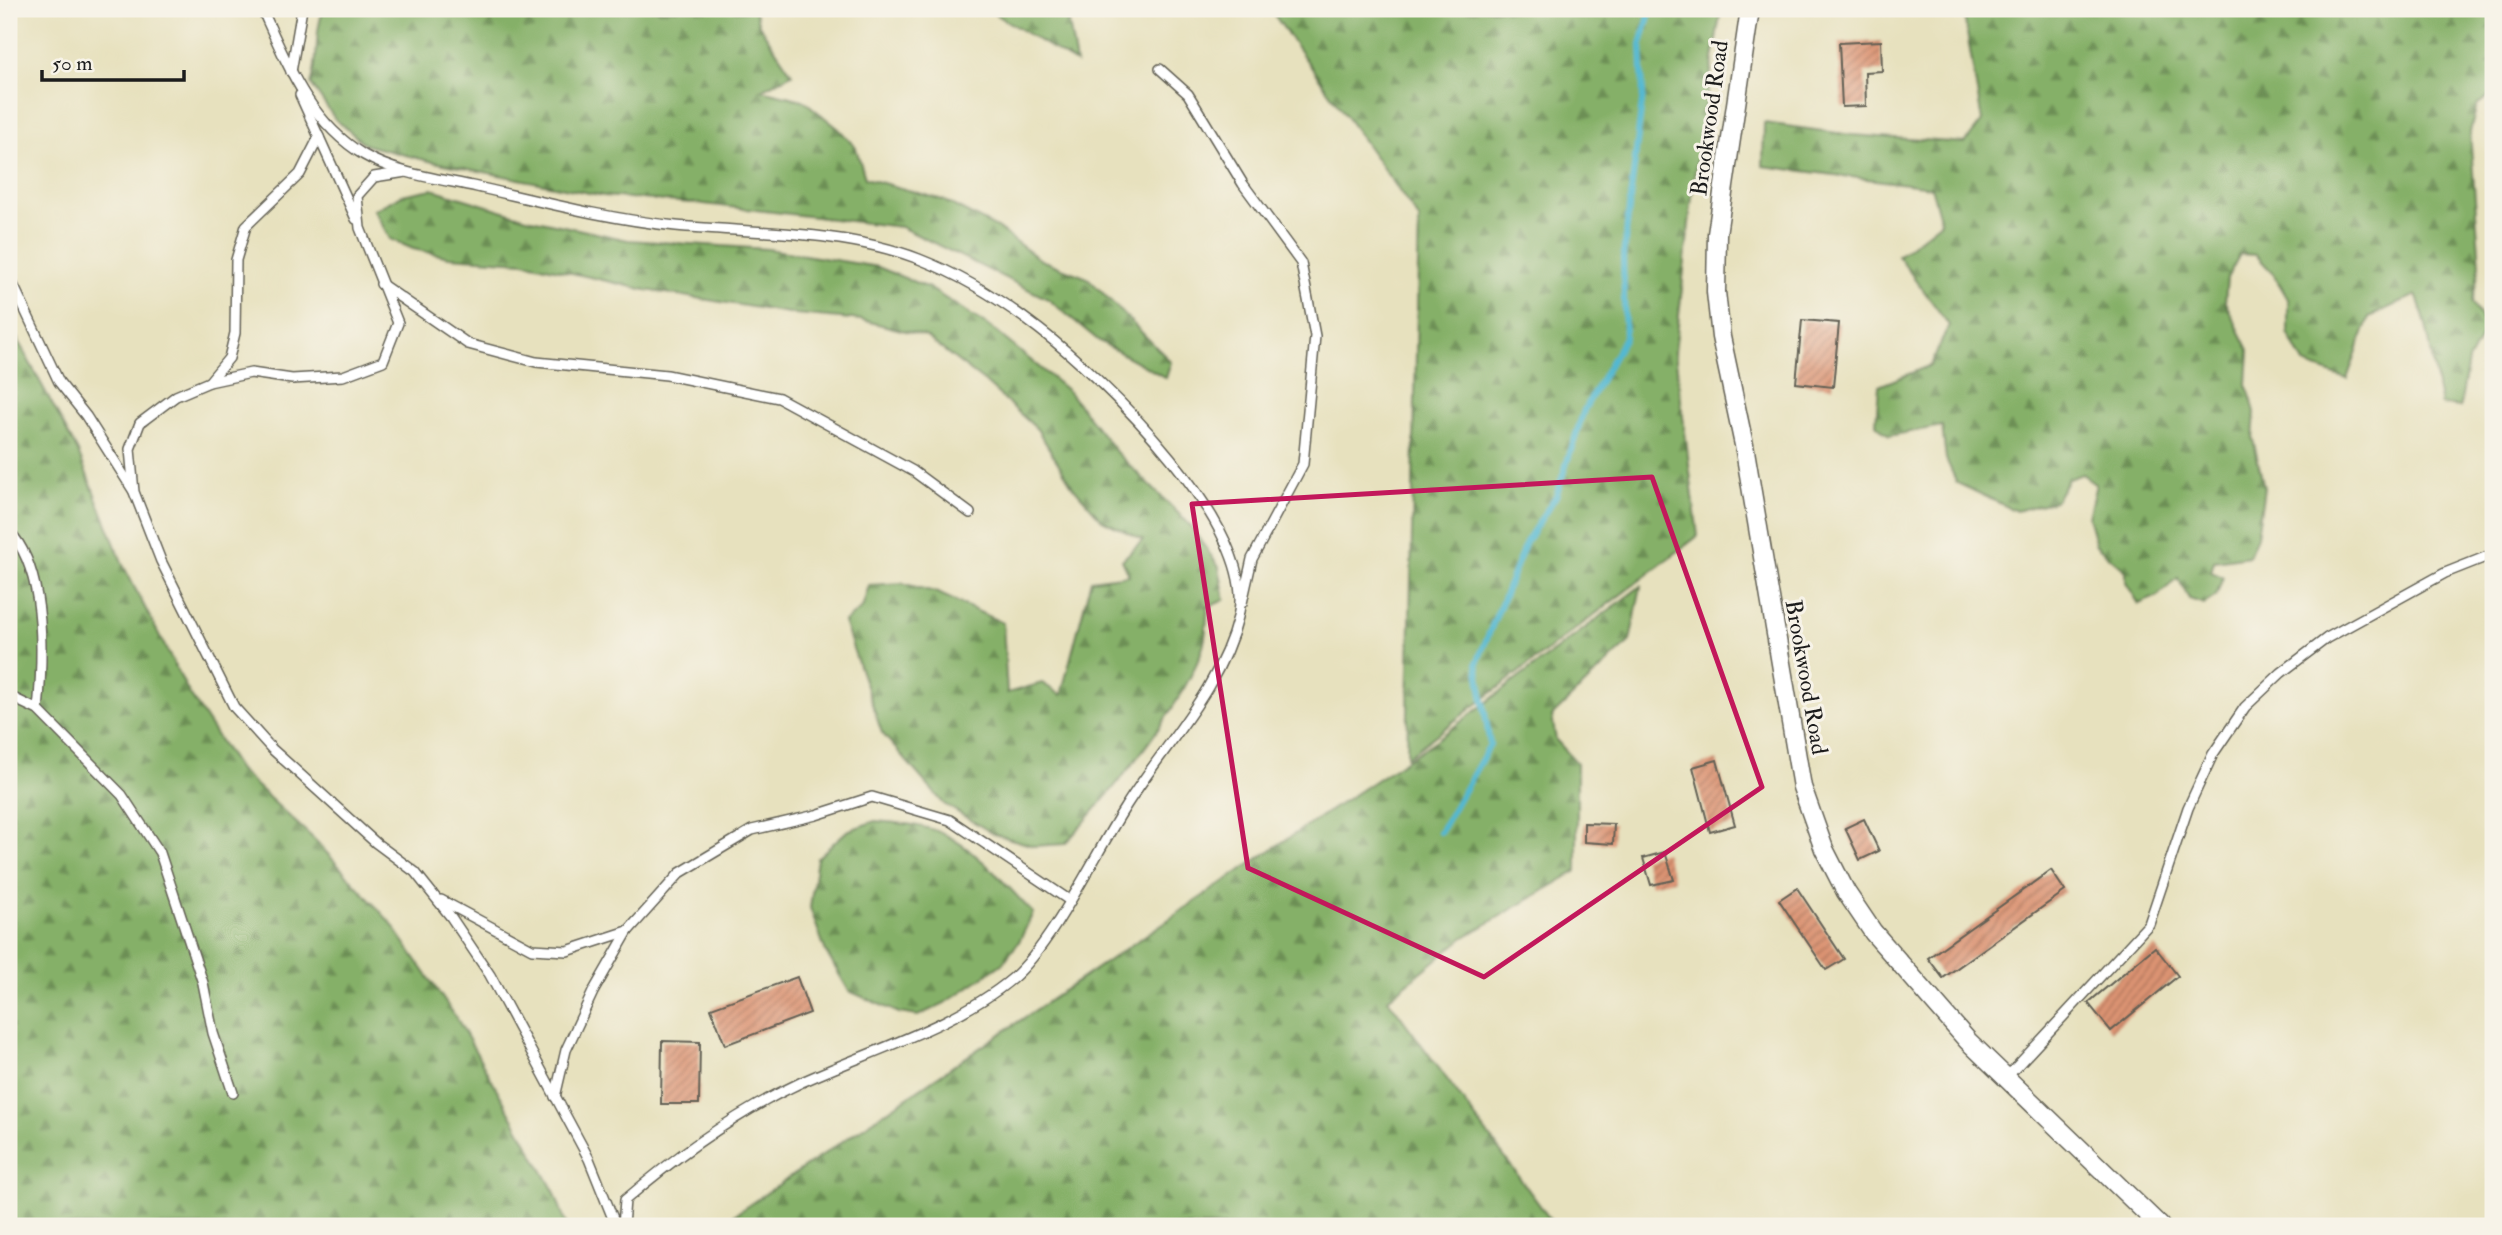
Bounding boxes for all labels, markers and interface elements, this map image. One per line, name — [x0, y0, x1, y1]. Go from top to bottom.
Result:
scale bar — [42, 38, 184, 82]
street label: Brookwood Road — [1684, 38, 1735, 198]
text: 50 m — [52, 50, 93, 77]
street label: Brookwood Road — [1779, 597, 1834, 757]

